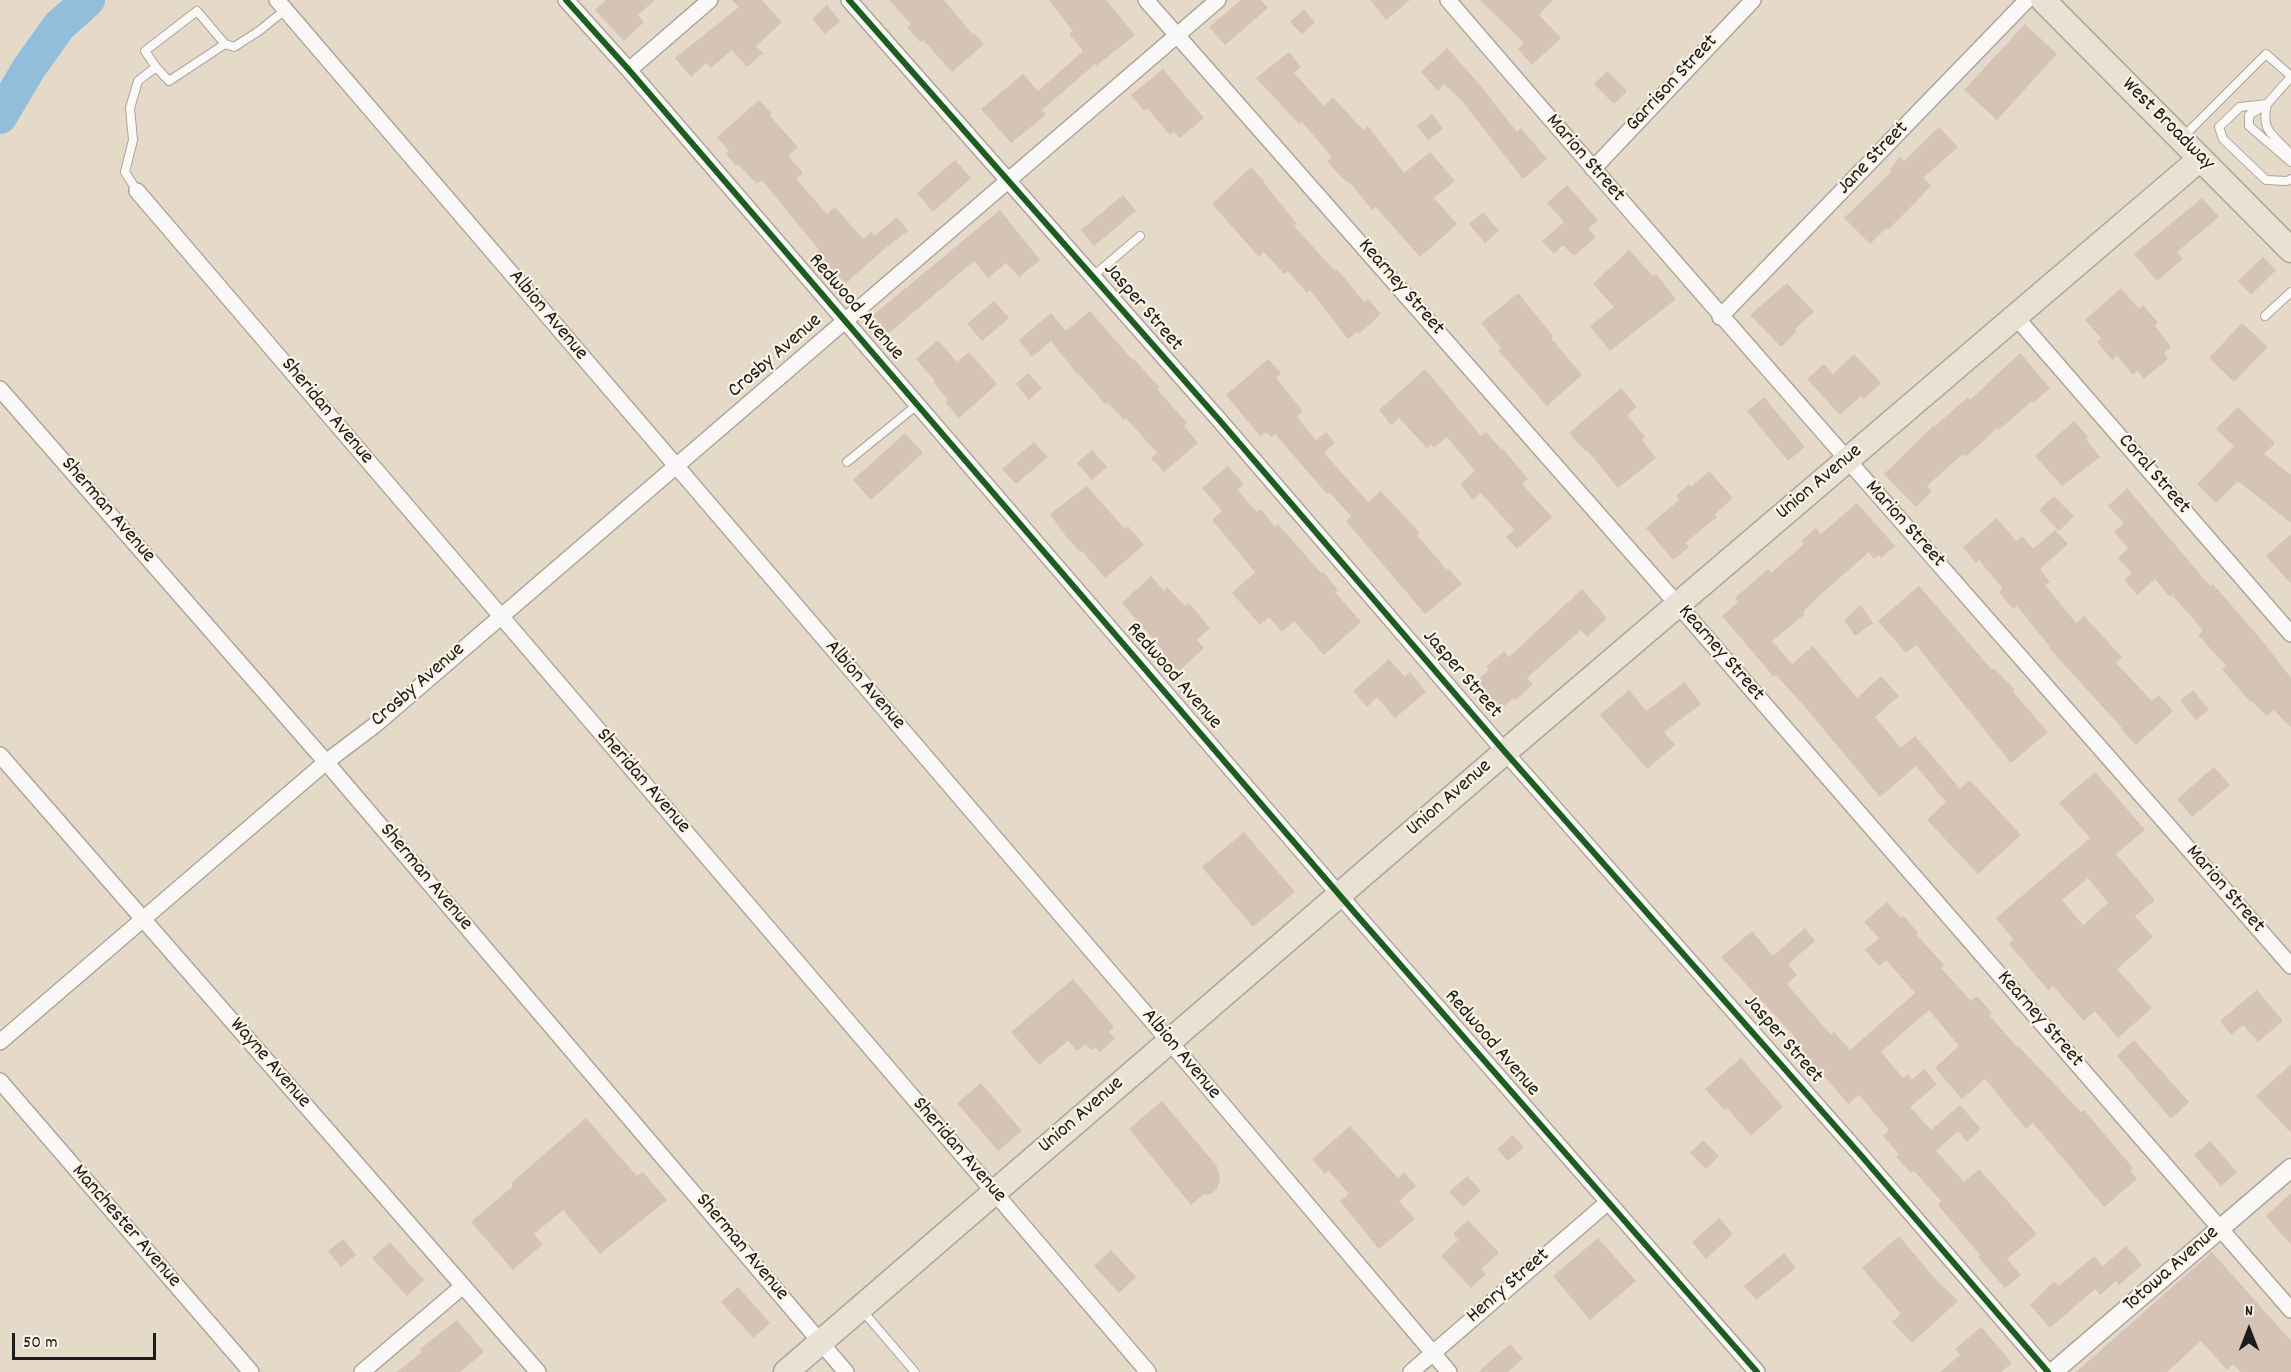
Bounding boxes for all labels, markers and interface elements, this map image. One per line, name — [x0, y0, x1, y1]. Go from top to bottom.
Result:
street label: Garrison Street — [1622, 30, 1724, 138]
street label: West Broadway — [2115, 73, 2219, 177]
street label: Marion Street — [1539, 110, 1629, 208]
street label: Jane Street — [1833, 117, 1915, 201]
street label: Kearney Street — [1351, 235, 1449, 341]
street label: Redwood Avenue — [802, 249, 908, 367]
street label: Jasper Street — [1097, 259, 1187, 357]
street label: Albion Avenue — [502, 265, 592, 367]
street label: Crosby Avenue — [724, 309, 828, 405]
street label: Sheridan Avenue — [274, 354, 378, 470]
street label: Coral Street — [2111, 430, 2195, 520]
street label: Union Avenue — [1772, 440, 1868, 526]
street label: Sherman Avenue — [54, 453, 160, 569]
street label: Marion Street — [1858, 476, 1950, 574]
street label: Kearney Street — [1671, 601, 1769, 707]
street label: Redwood Avenue — [1120, 618, 1226, 736]
street label: Jasper Street — [1416, 626, 1506, 724]
street label: Albion Avenue — [818, 636, 910, 736]
street label: Crosby Avenue — [367, 638, 471, 734]
street label: Sheridan Avenue — [589, 724, 695, 840]
street label: Union Avenue — [1402, 755, 1498, 843]
street label: Sherman Avenue — [373, 819, 477, 937]
street label: Marion Street — [2179, 841, 2269, 939]
street label: Kearney Street — [1990, 967, 2088, 1073]
street label: Redwood Avenue — [1438, 985, 1544, 1103]
street label: Jasper Street — [1737, 991, 1827, 1089]
street label: Albion Avenue — [1135, 1004, 1225, 1106]
street label: Wayne Avenue — [223, 1014, 315, 1114]
street label: Union Avenue — [1034, 1072, 1130, 1160]
street label: Sheridan Avenue — [905, 1093, 1011, 1209]
street label: Manchester Avenue — [65, 1160, 185, 1294]
street label: Sherman Avenue — [689, 1189, 793, 1307]
street label: Totowa Avenue — [2119, 1222, 2225, 1318]
street label: Henry Street — [1462, 1244, 1556, 1330]
north arrow — [2219, 1300, 2279, 1360]
text: N — [2245, 1300, 2253, 1323]
scale bar — [15, 1321, 159, 1359]
text: 50 m — [23, 1331, 58, 1356]

